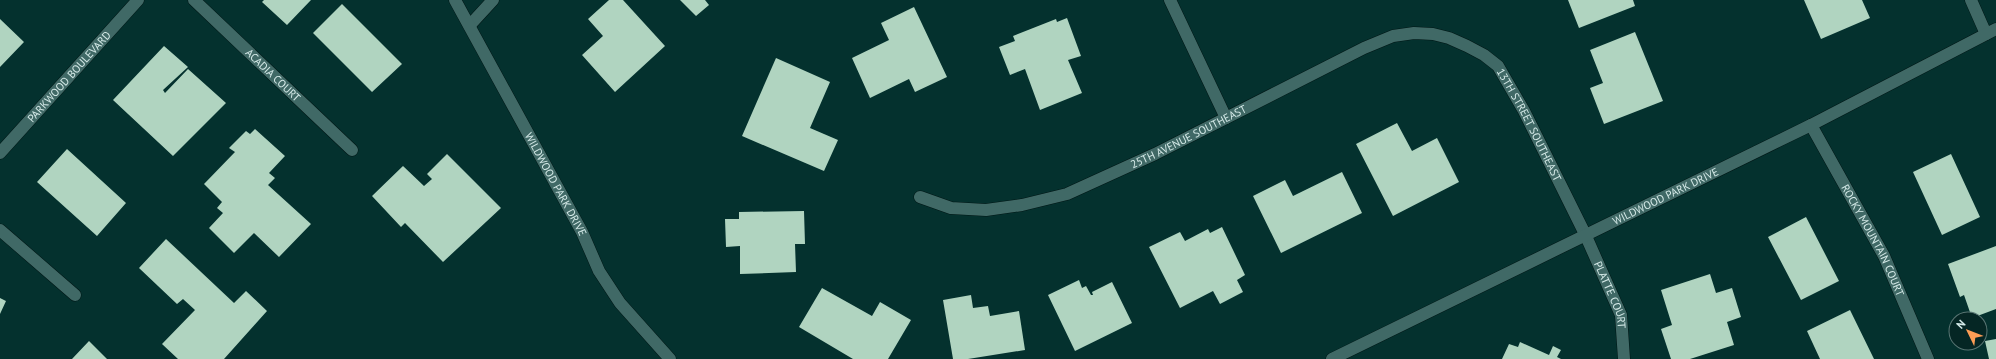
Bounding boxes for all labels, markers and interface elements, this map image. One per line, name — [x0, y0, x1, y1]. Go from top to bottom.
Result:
street label: PARKWOOD BOULEVARD — [24, 28, 114, 125]
street label: ACADIA COURT — [243, 46, 303, 104]
street label: 13TH STREET SOUTHEAST — [1494, 66, 1565, 183]
street label: 25TH AVENUE SOUTHEAST — [1128, 102, 1249, 171]
street label: WILDWOOD PARK DRIVE — [522, 130, 590, 238]
street label: WILDWOOD PARK DRIVE — [1610, 164, 1721, 228]
street label: ROCKY MOUNTAIN COURT — [1838, 182, 1907, 298]
street label: PLATTE COURT — [1591, 259, 1629, 329]
north arrow — [1948, 311, 1988, 351]
text: N — [1953, 317, 1968, 332]

